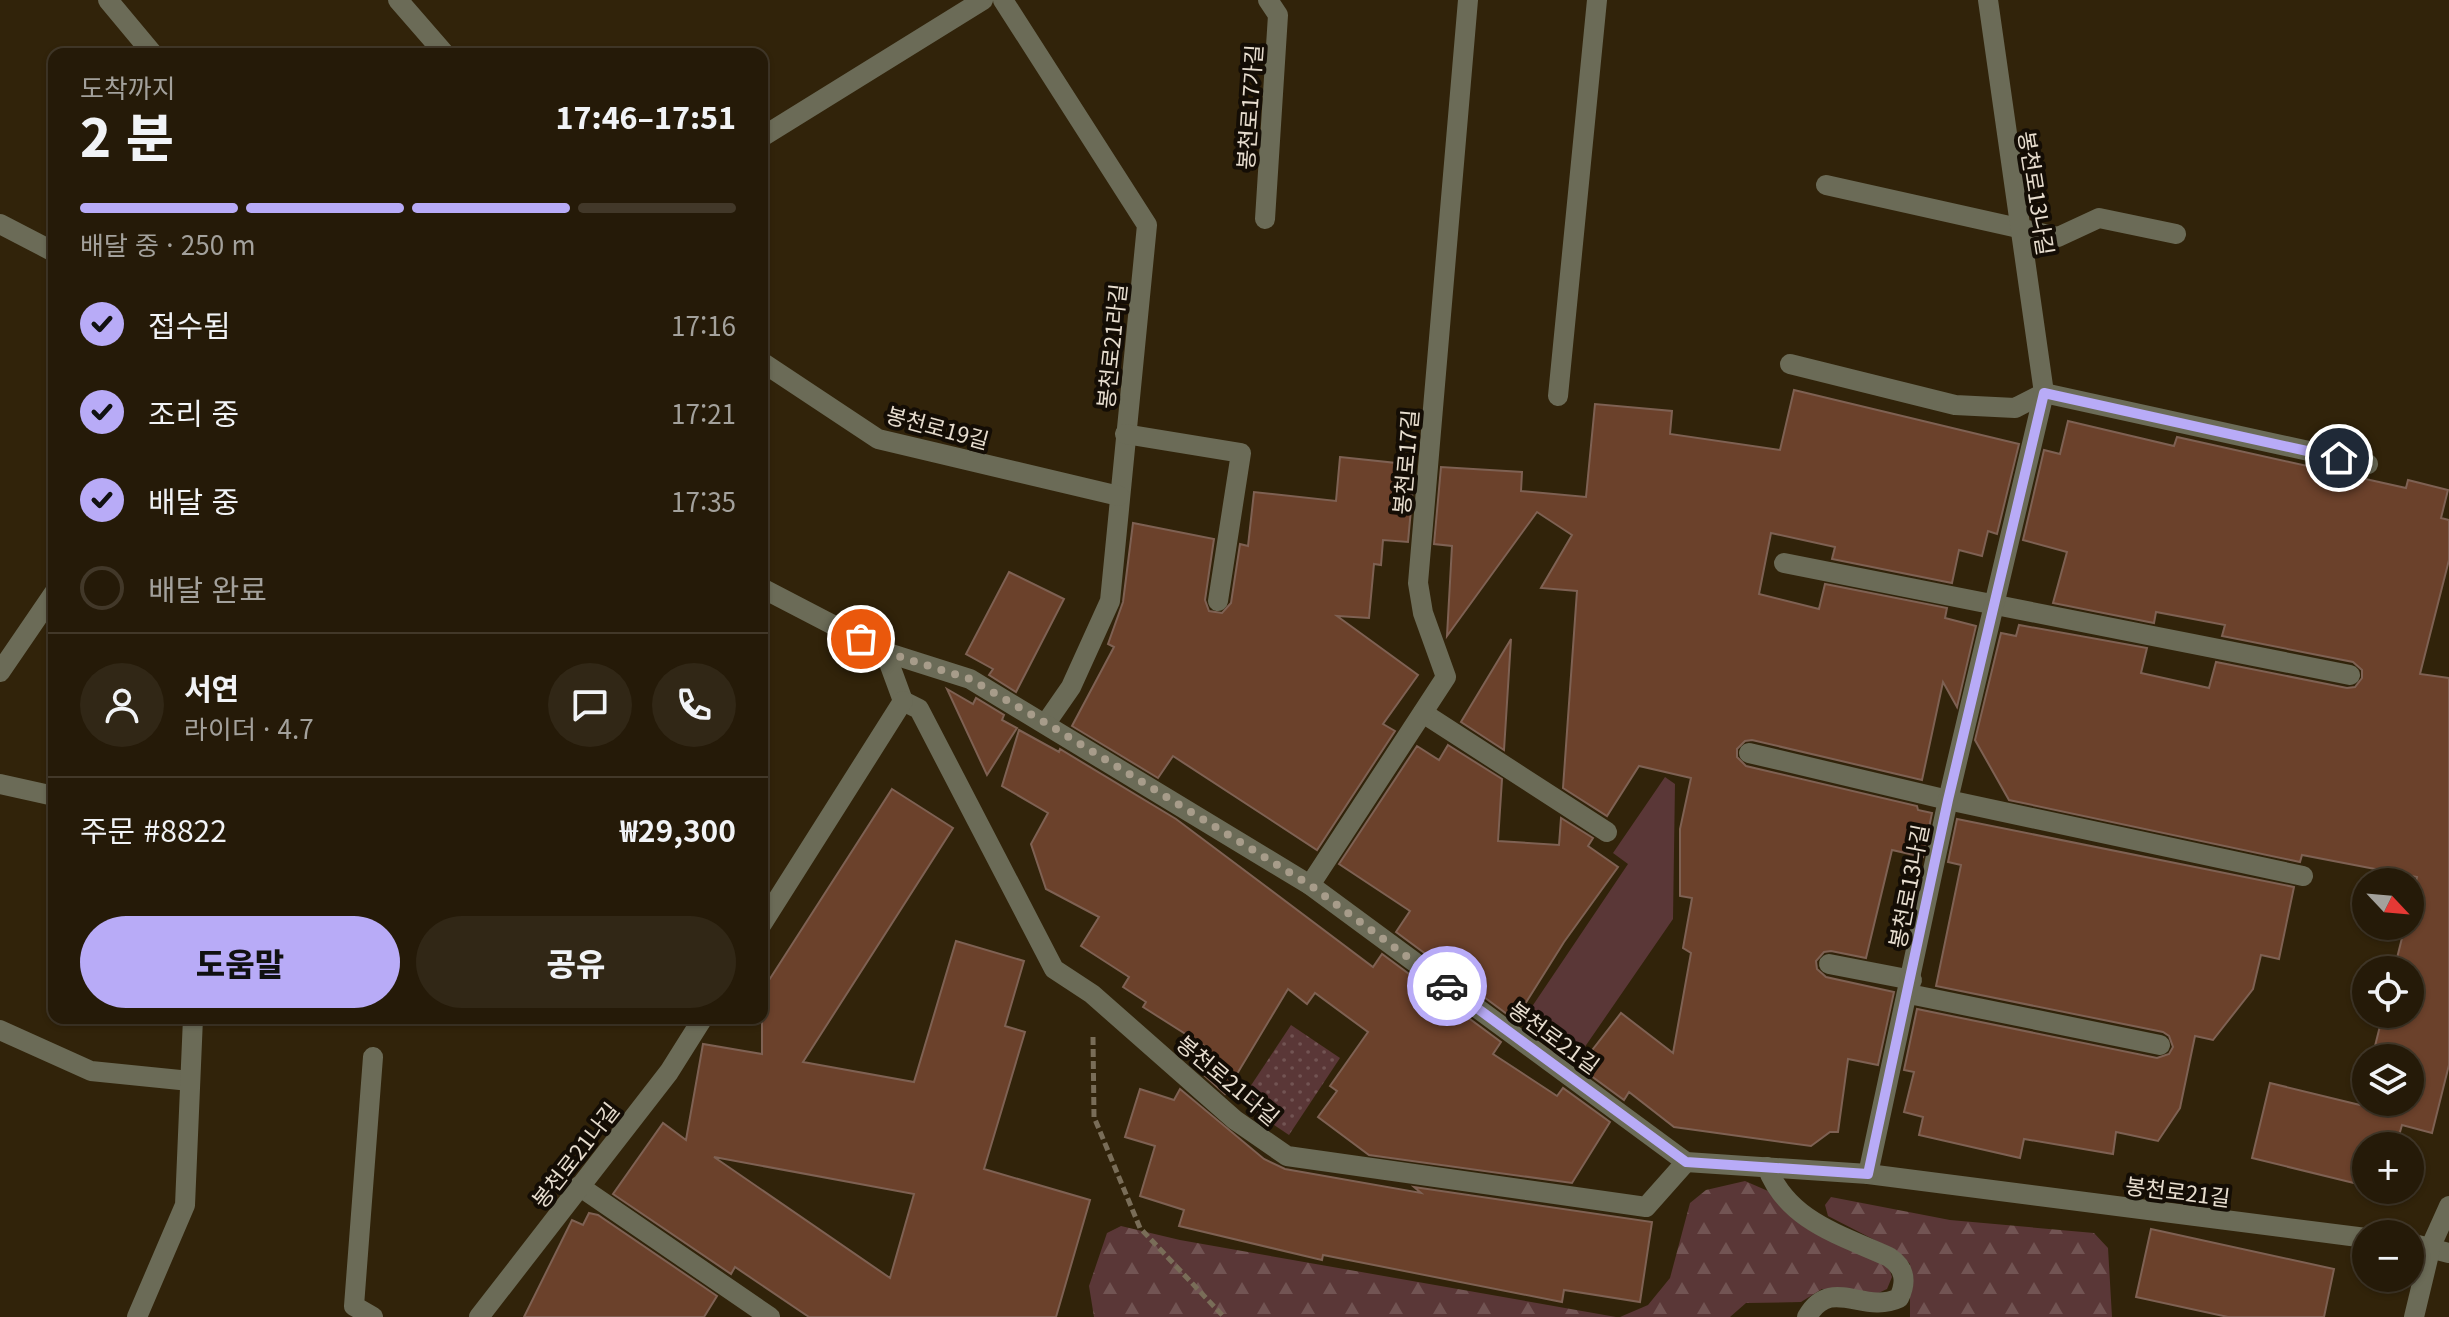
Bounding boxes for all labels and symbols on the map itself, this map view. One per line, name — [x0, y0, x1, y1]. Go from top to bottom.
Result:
street label: 봉천로17가길 — [1228, 43, 1268, 171]
street label: 봉천로13나길 — [2012, 128, 2064, 258]
street label: 봉천로21라길 — [1088, 282, 1132, 410]
street label: 봉천로19길 — [883, 397, 993, 455]
street label: 봉천로17길 — [1383, 408, 1425, 516]
pin — [2305, 424, 2373, 492]
pin — [827, 605, 895, 673]
street label: 봉천로13나길 — [1879, 821, 1935, 951]
north arrow — [2352, 868, 2424, 940]
courier — [1407, 946, 1487, 1026]
street label: 봉천로21길 — [1503, 992, 1607, 1080]
street label: 봉천로21다길 — [1171, 1026, 1287, 1132]
street label: 봉천로21나길 — [523, 1095, 625, 1213]
street label: 봉천로21길 — [2124, 1168, 2232, 1212]

